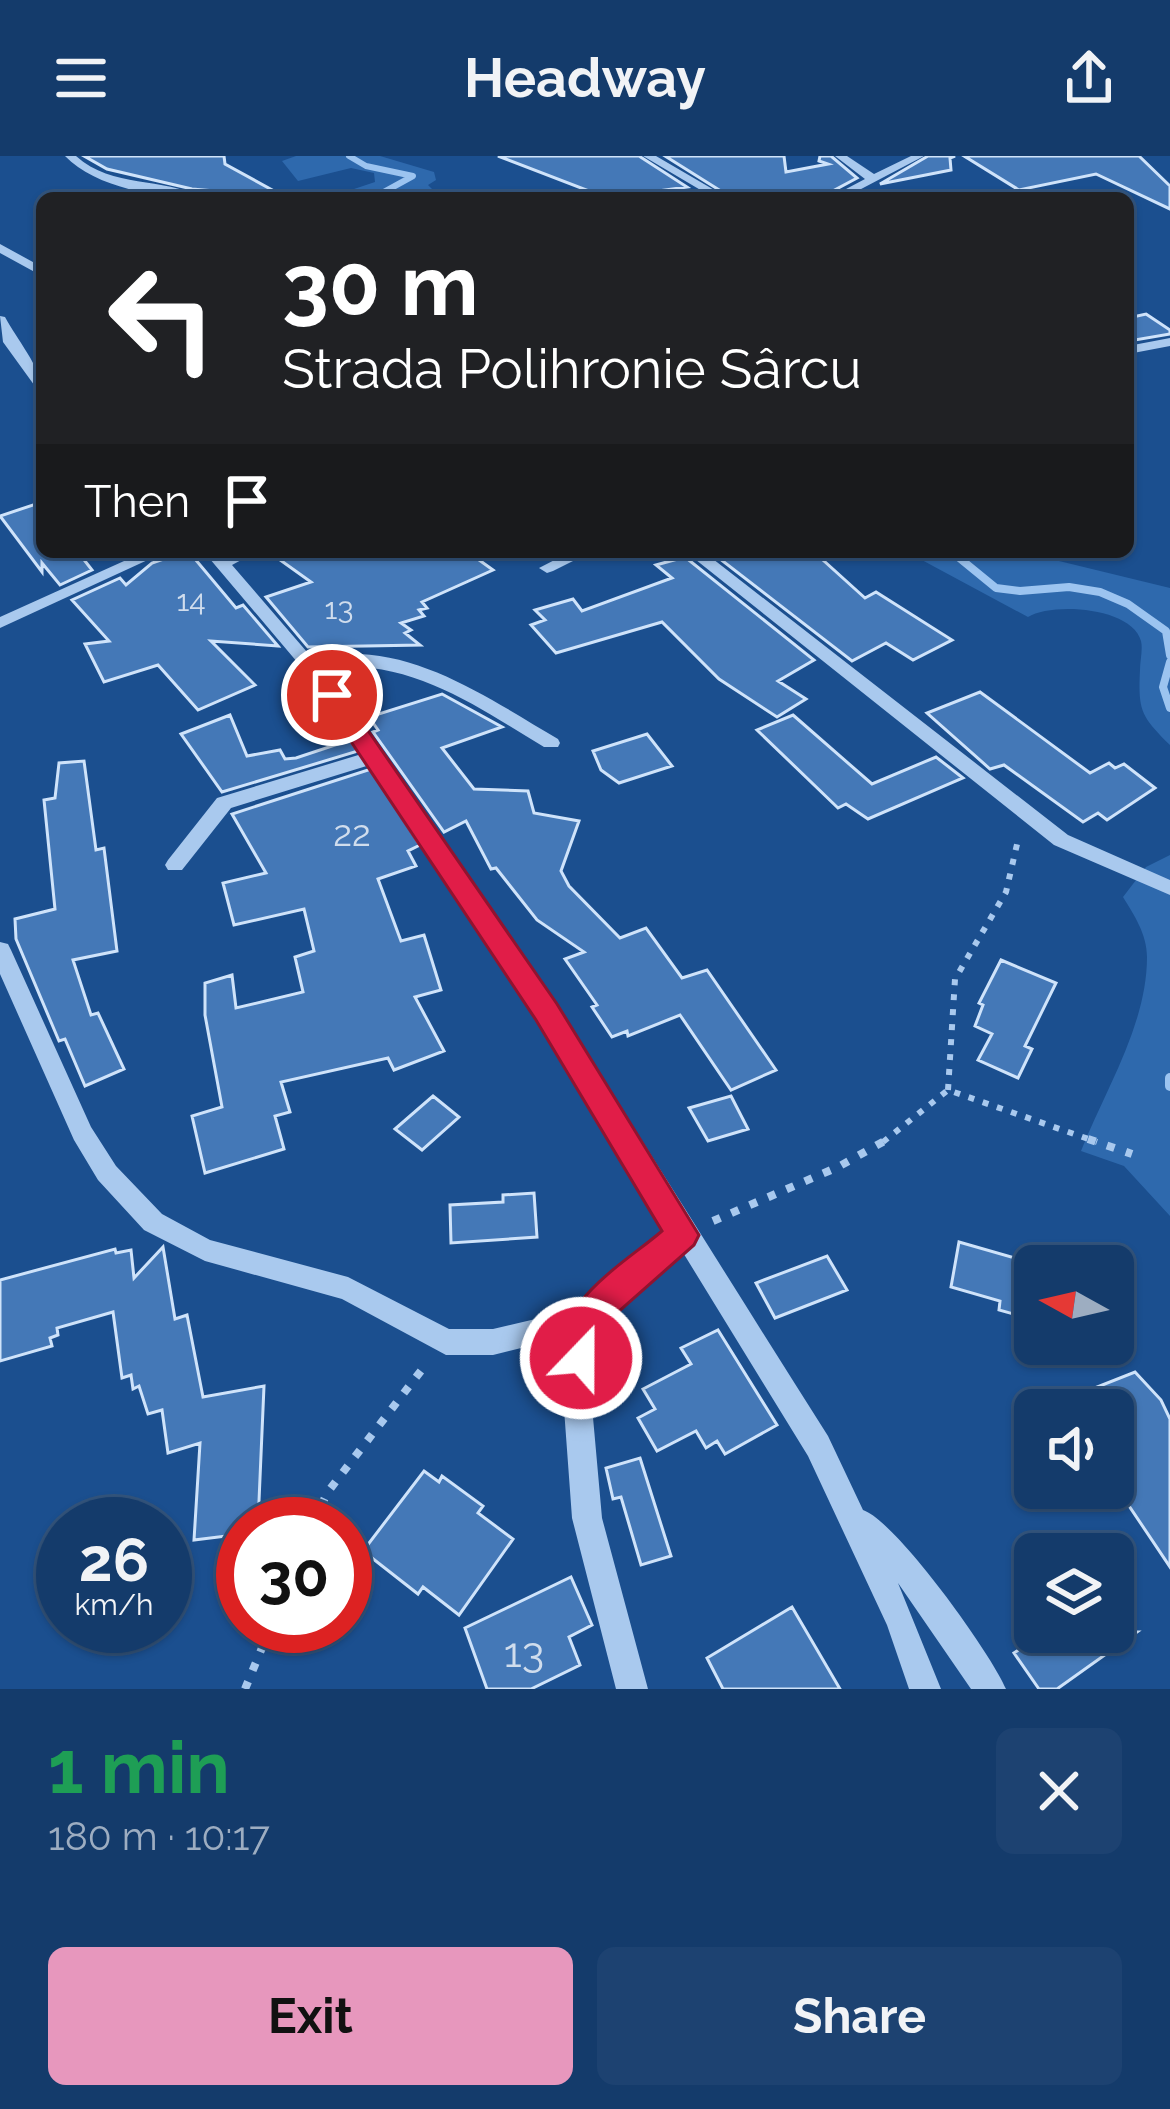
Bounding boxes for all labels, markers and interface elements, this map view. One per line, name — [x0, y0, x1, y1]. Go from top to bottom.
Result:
icon: menu — [48, 45, 114, 111]
icon: share — [1056, 45, 1122, 111]
text: Headway — [464, 46, 706, 110]
text: 30 m — [282, 236, 479, 335]
icon: left — [84, 240, 240, 396]
text: Strada Polihronie Sârcu — [282, 337, 862, 401]
icon: arrive — [214, 468, 280, 534]
text: Then — [84, 475, 190, 528]
house number: 14 — [176, 583, 206, 618]
house number: 13 — [325, 591, 353, 626]
pin — [281, 644, 383, 746]
icon: arrive — [299, 662, 365, 728]
house number: 22 — [333, 812, 371, 854]
north arrow — [1014, 1245, 1134, 1365]
map controls — [1014, 1245, 1134, 1653]
position arrow — [518, 1295, 644, 1421]
button: sound — [1014, 1389, 1134, 1509]
speed limit sign: 30 — [216, 1497, 372, 1653]
text: 26 — [79, 1525, 149, 1595]
button: layers — [1014, 1533, 1134, 1653]
text: km/h — [74, 1587, 154, 1622]
house number: 13 — [504, 1628, 544, 1677]
text: 1 min — [48, 1725, 230, 1810]
button: close — [996, 1728, 1122, 1854]
text: 180 m · 10:17 — [48, 1813, 270, 1859]
button: Exit — [48, 1947, 573, 2085]
button: Share — [597, 1947, 1122, 2085]

